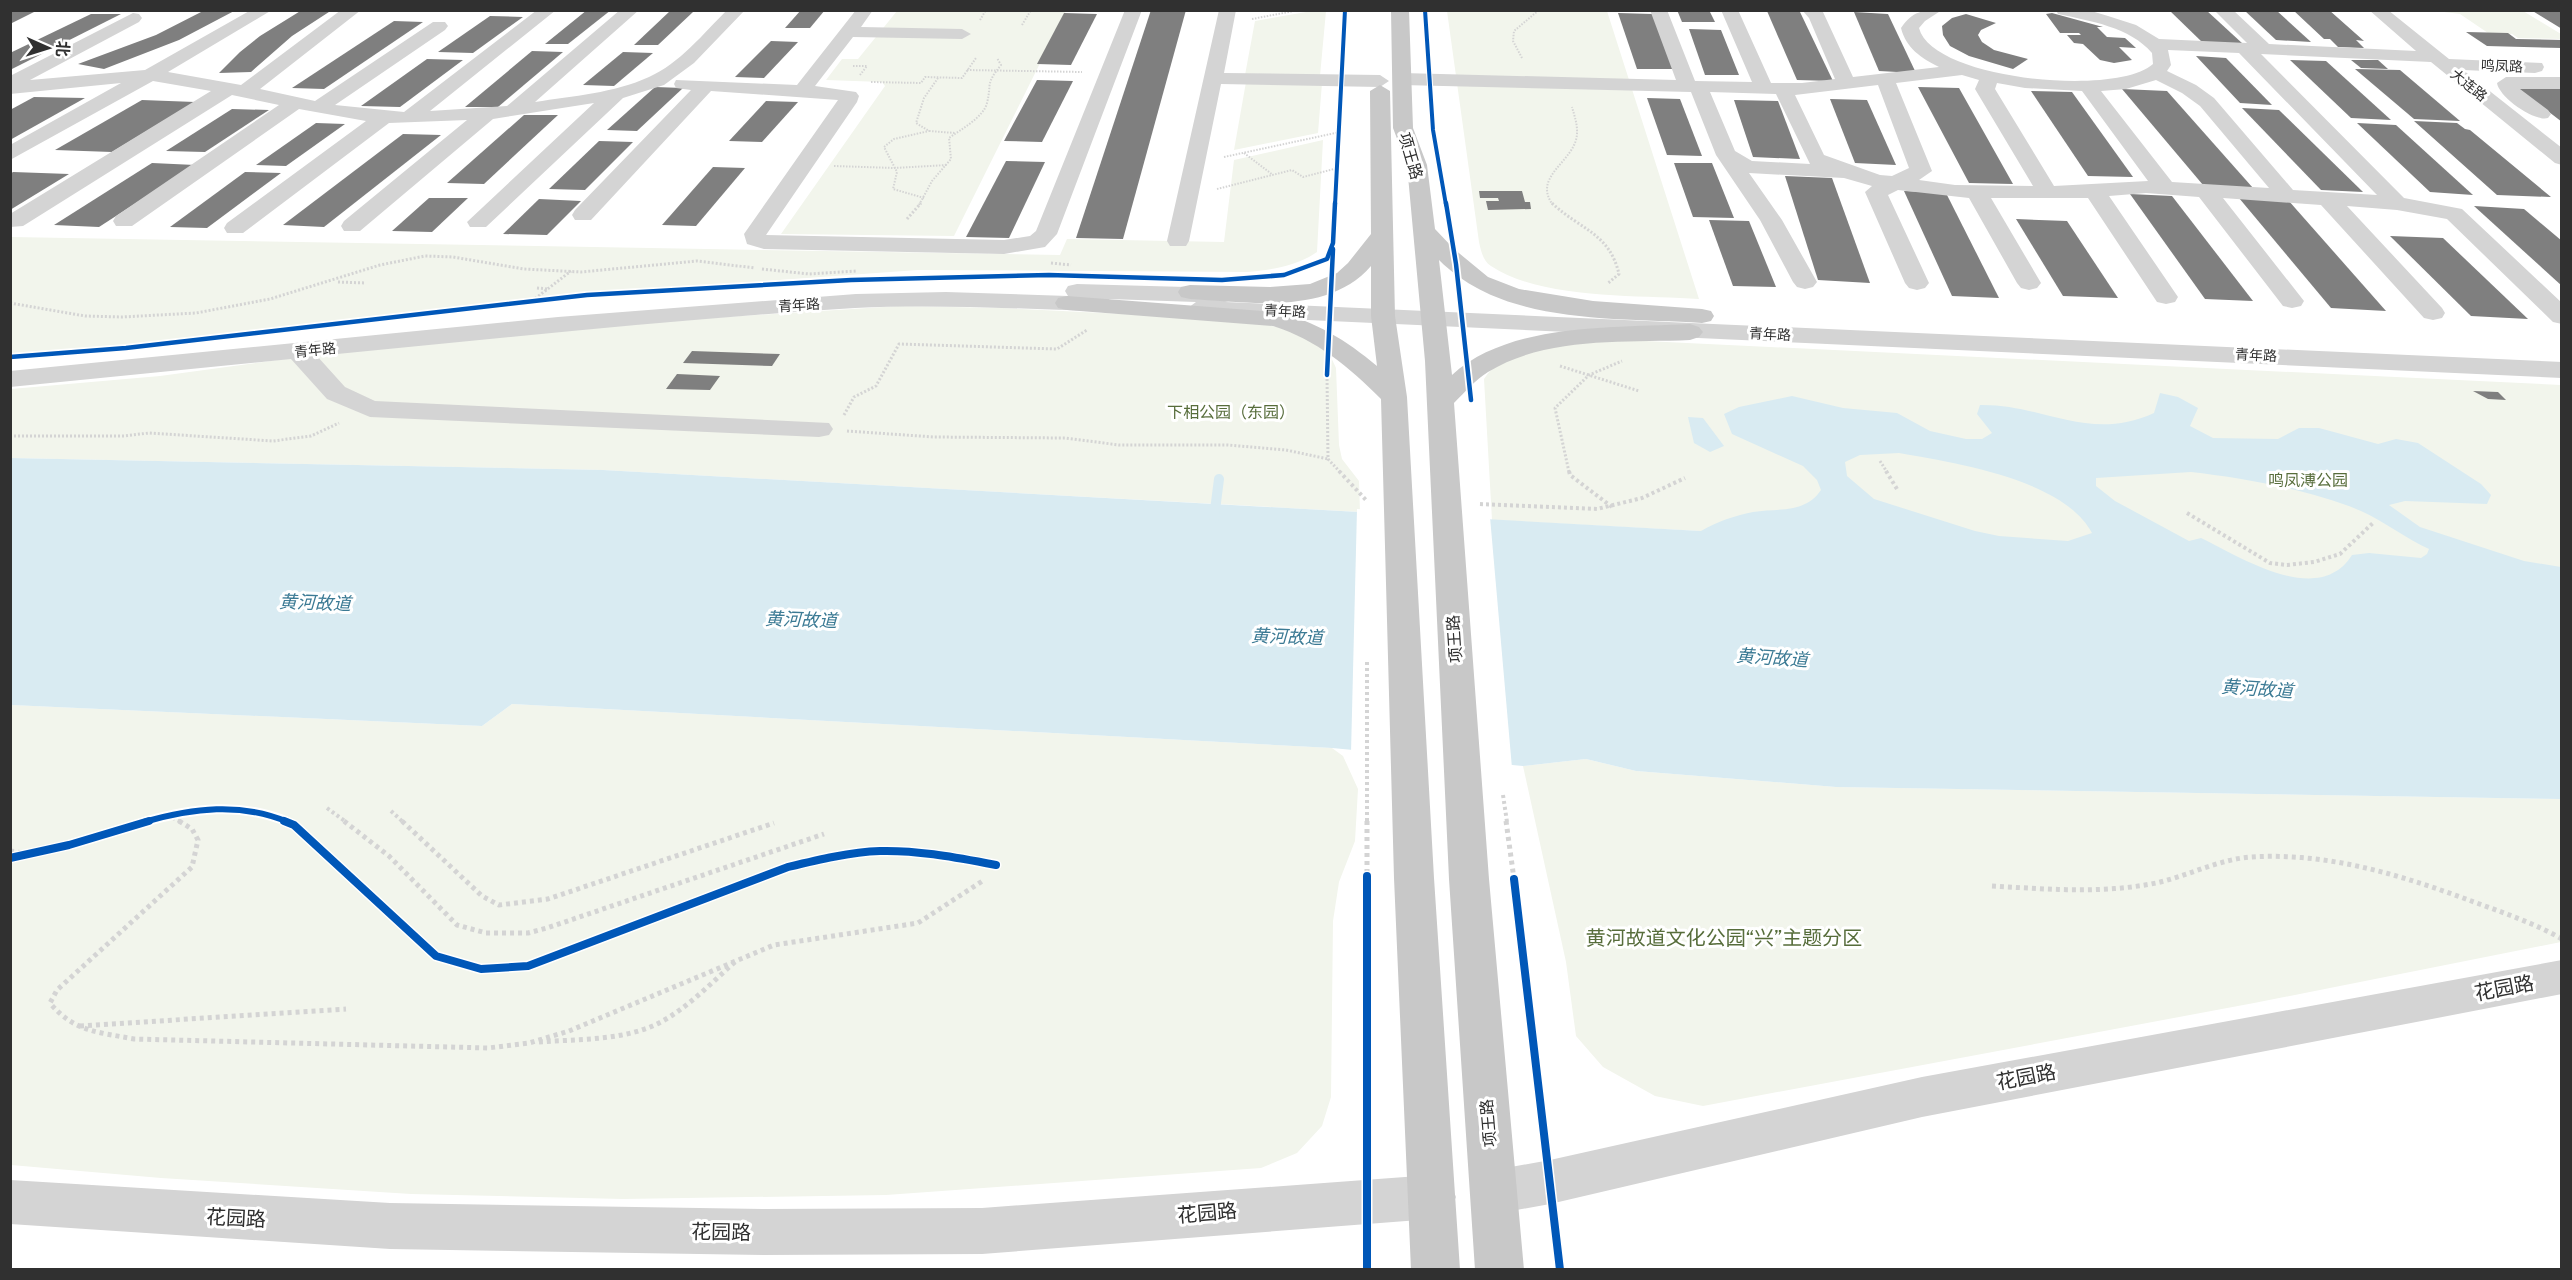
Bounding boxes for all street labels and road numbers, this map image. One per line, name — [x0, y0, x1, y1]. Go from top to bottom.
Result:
street label: 鸣凤路 — [2481, 57, 2523, 75]
street label: 大连路 — [2448, 66, 2490, 104]
street label: 项王路 — [1395, 130, 1426, 182]
street label: 青年路 — [777, 296, 821, 314]
street label: 青年路 — [1264, 302, 1306, 320]
street label: 青年路 — [1749, 325, 1791, 343]
street label: 青年路 — [293, 340, 337, 360]
street label: 青年路 — [2235, 346, 2277, 364]
street label: 项王路 — [1443, 614, 1466, 664]
street label: 花园路 — [2472, 970, 2536, 1006]
street label: 花园路 — [1994, 1059, 2058, 1095]
street label: 项王路 — [1477, 1098, 1500, 1148]
street label: 花园路 — [1176, 1198, 1238, 1228]
street label: 花园路 — [205, 1204, 267, 1232]
street label: 花园路 — [691, 1219, 751, 1245]

